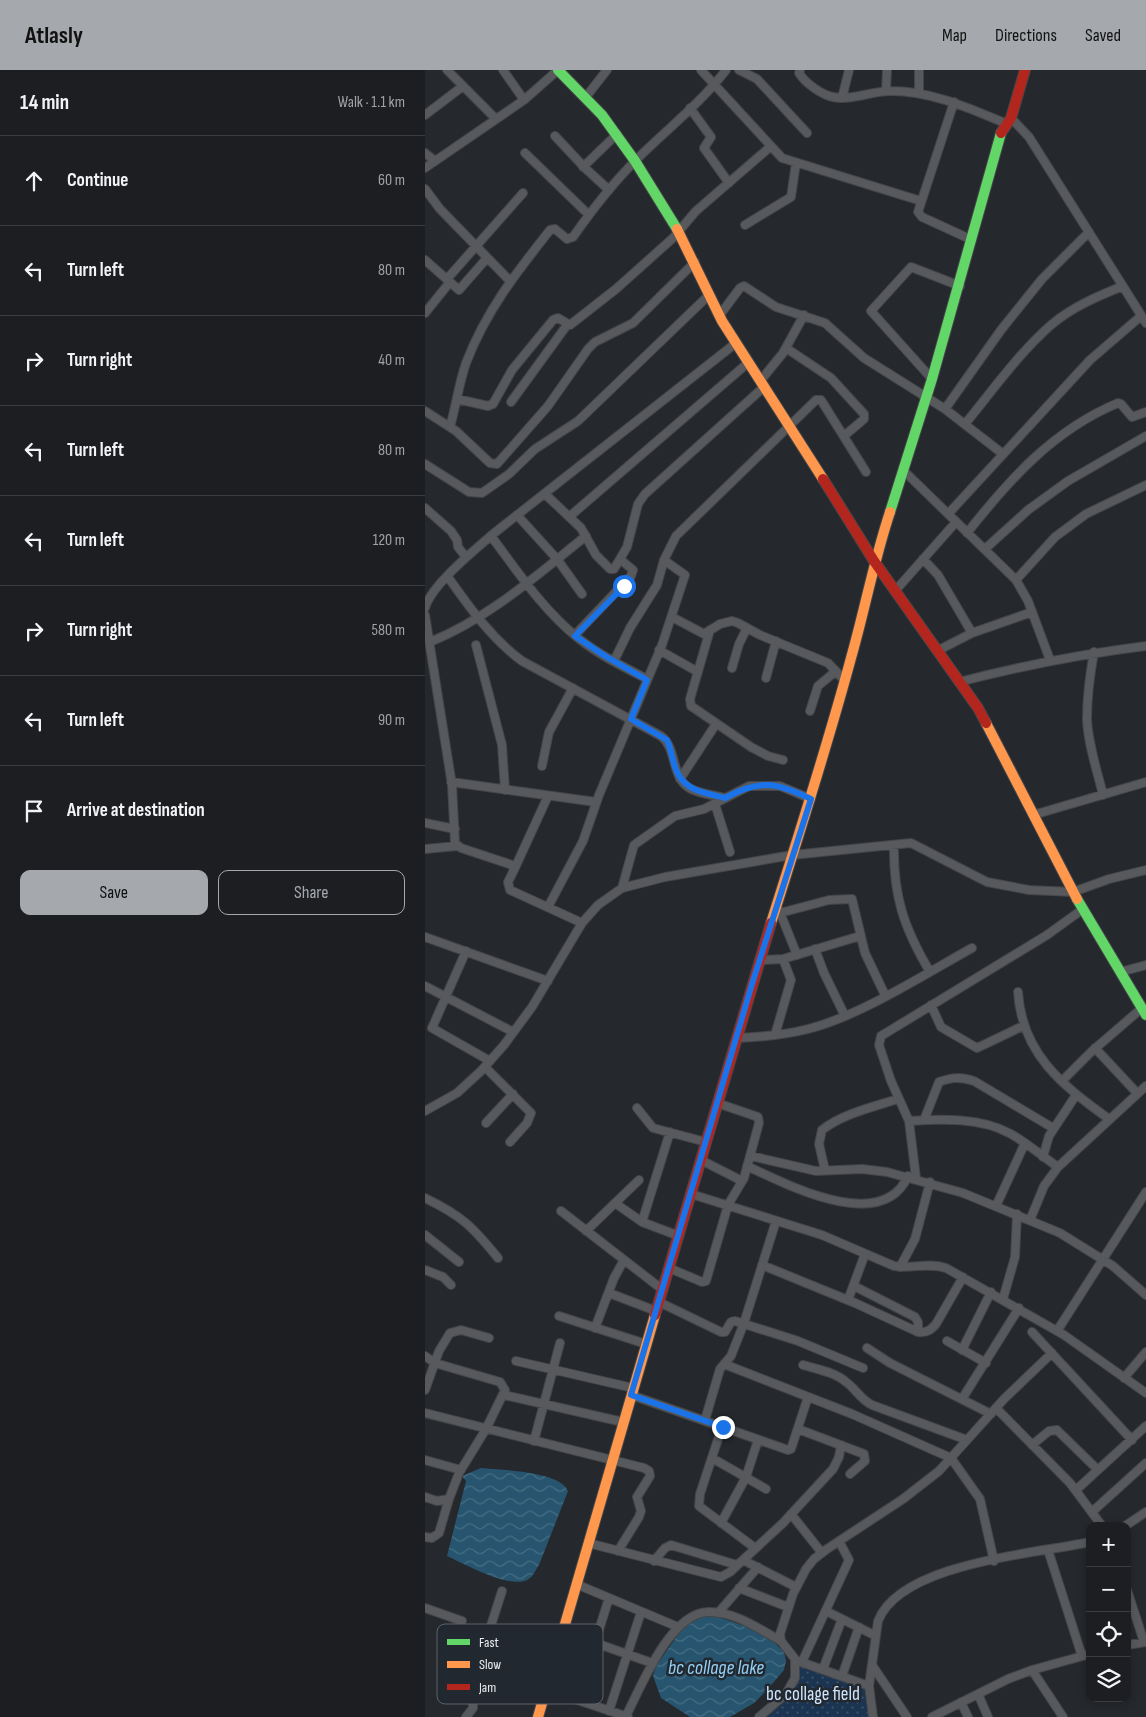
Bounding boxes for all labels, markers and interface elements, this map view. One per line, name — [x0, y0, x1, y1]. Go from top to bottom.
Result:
text: Atlasly — [25, 21, 83, 50]
text: Map — [942, 25, 967, 46]
text: Directions — [995, 25, 1057, 46]
text: Saved — [1085, 25, 1121, 46]
text: 14 min — [20, 90, 69, 115]
text: Walk · 1.1 km — [338, 93, 405, 112]
icon: ahead — [20, 167, 48, 195]
text: Continue — [67, 169, 128, 192]
text: 60 m — [378, 171, 405, 190]
icon: left — [20, 257, 48, 285]
text: Turn left — [67, 259, 124, 282]
text: 80 m — [378, 261, 405, 280]
icon: right — [20, 347, 48, 375]
text: Turn right — [67, 349, 132, 372]
text: 40 m — [378, 351, 405, 370]
icon: left — [20, 437, 48, 465]
text: Turn left — [67, 439, 124, 462]
text: 80 m — [378, 441, 405, 460]
icon: left — [20, 527, 48, 555]
text: Turn left — [67, 529, 124, 552]
text: 120 m — [373, 531, 405, 550]
route start — [613, 575, 636, 598]
icon: right — [20, 617, 48, 645]
text: Turn right — [67, 619, 132, 642]
text: 580 m — [372, 621, 405, 640]
icon: left — [20, 707, 48, 735]
text: Turn left — [67, 709, 124, 732]
text: 90 m — [378, 711, 405, 730]
icon: arrive — [20, 797, 48, 825]
text: Arrive at destination — [67, 799, 205, 822]
button: Save — [20, 870, 208, 915]
button: Share — [218, 870, 405, 915]
route end — [712, 1416, 735, 1439]
map controls — [1086, 1522, 1131, 1702]
button: + — [1086, 1522, 1131, 1567]
button: − — [1086, 1567, 1131, 1612]
button: locate — [1086, 1612, 1131, 1657]
legend — [437, 1624, 603, 1704]
text: Fast — [479, 1634, 499, 1651]
text: Slow — [479, 1656, 501, 1673]
water label: bc collage lake — [668, 1656, 764, 1680]
button: layers — [1086, 1657, 1131, 1702]
text: Jam — [478, 1679, 496, 1696]
park label: bc collage field — [766, 1683, 860, 1706]

